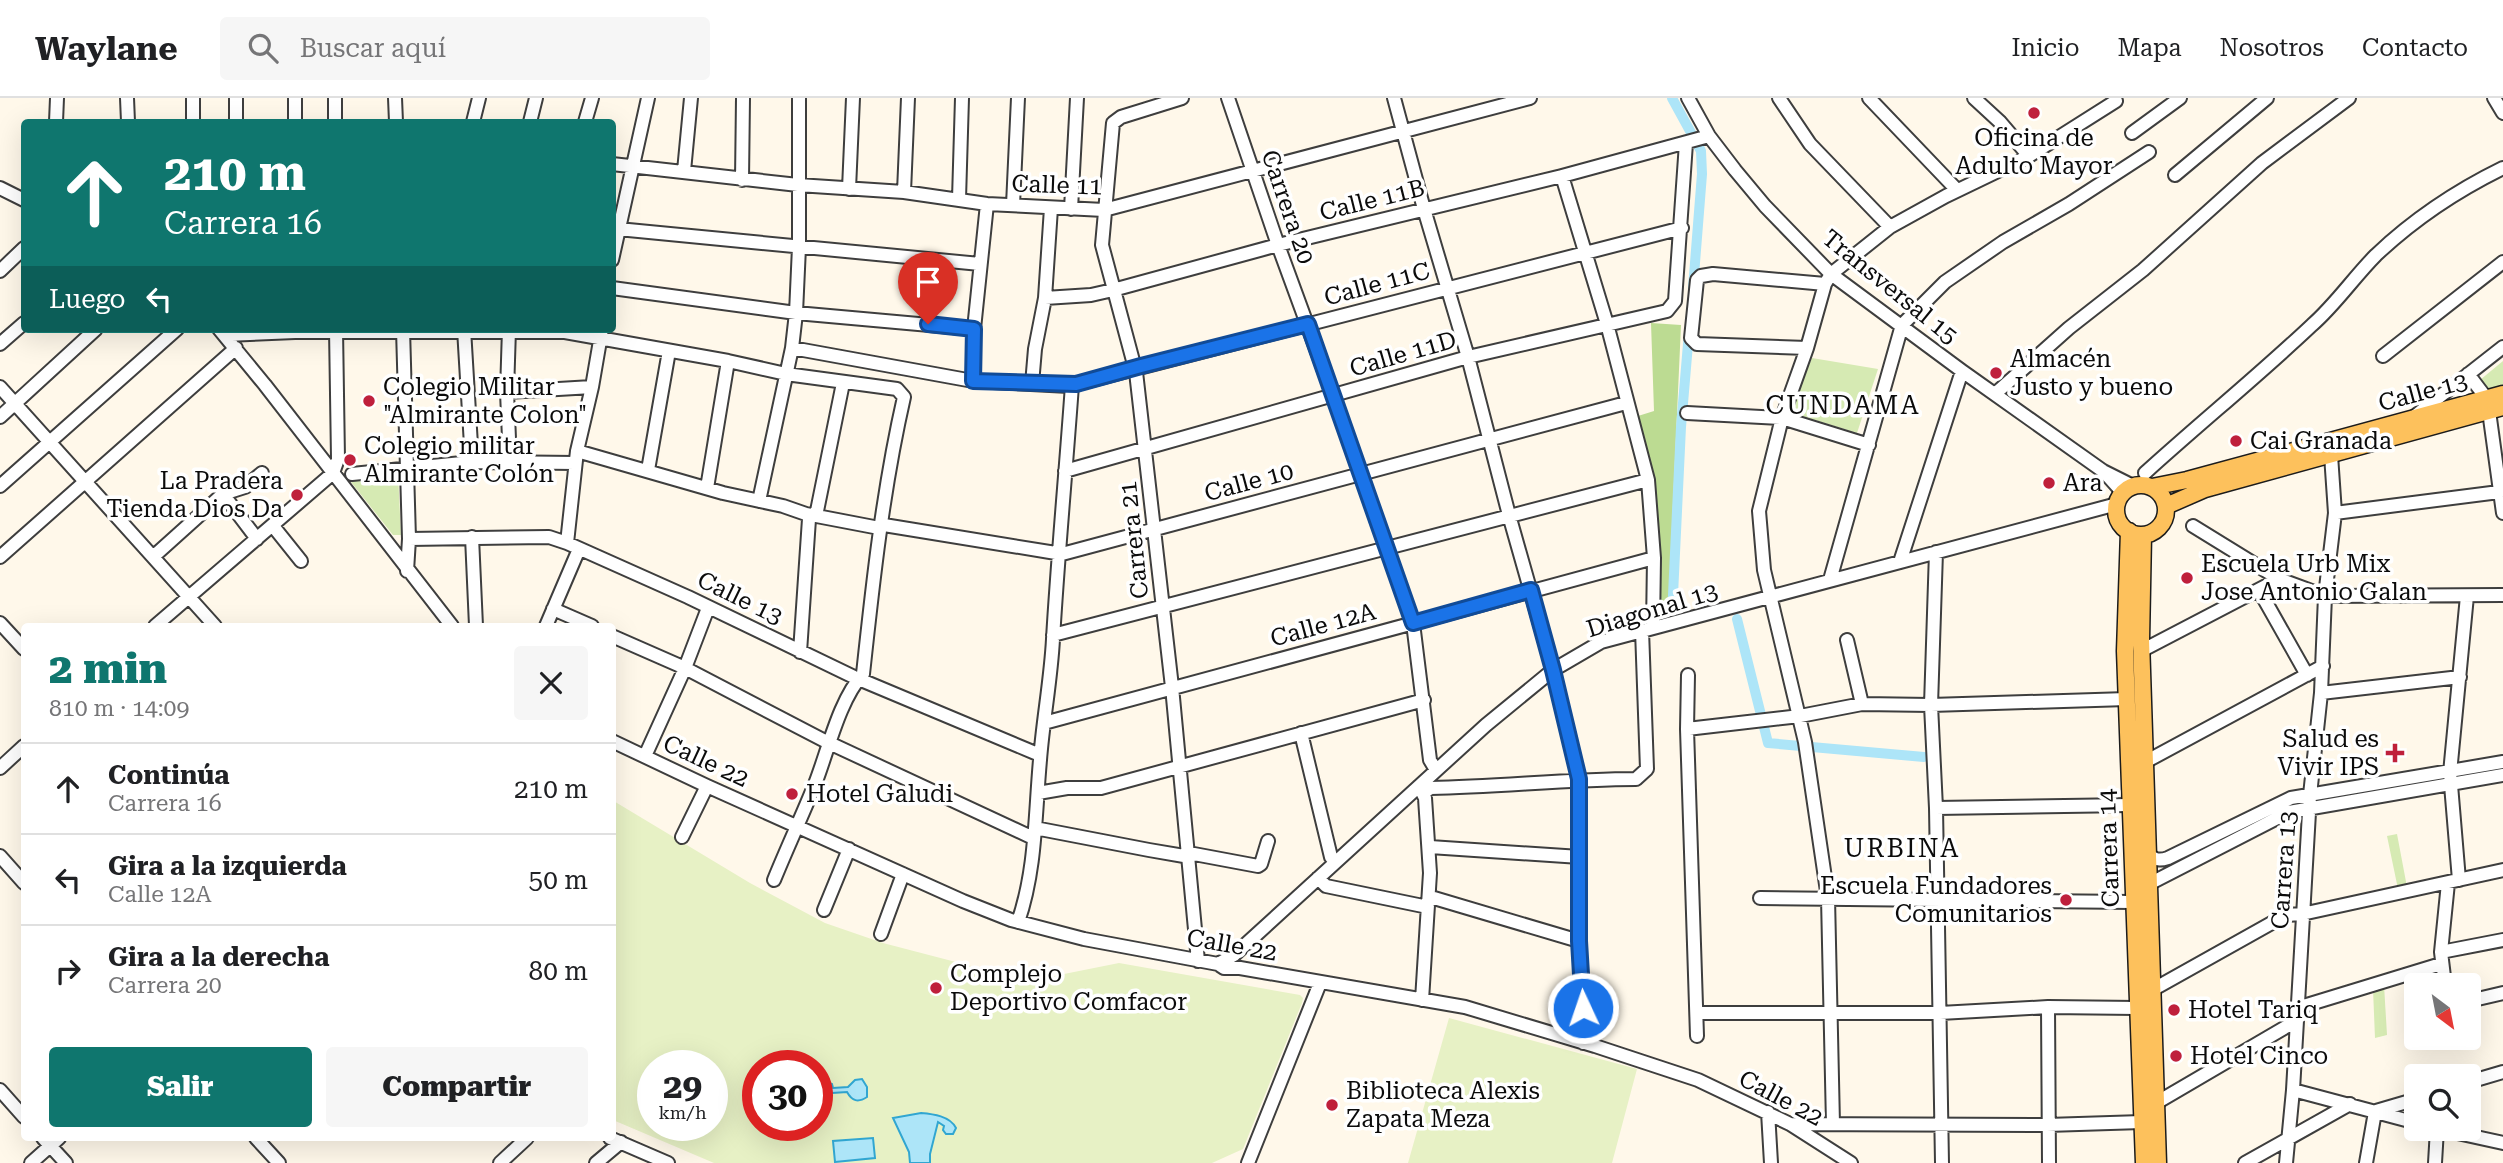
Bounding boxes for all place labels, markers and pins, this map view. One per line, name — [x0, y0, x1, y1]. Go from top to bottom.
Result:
marker: Oficina de Adulto Mayor — [2026, 105, 2042, 121]
place label: Oficina de Adulto Mayor — [1955, 124, 2113, 180]
pin — [898, 252, 958, 324]
place label: Almacén Justo y bueno — [2010, 345, 2173, 401]
marker: Almacén Justo y bueno — [1988, 365, 2004, 381]
place label: Colegio Militar "Almirante Colon" — [383, 373, 587, 429]
marker: Colegio Militar "Almirante Colon" — [361, 393, 377, 409]
place label: Cai Granada — [2250, 427, 2392, 455]
place label: Colegio militar Almirante Colón — [364, 432, 554, 488]
marker: Cai Granada — [2228, 433, 2244, 449]
marker: Colegio militar Almirante Colón — [342, 452, 358, 468]
place label: La Pradera Tienda Dios Da — [106, 467, 283, 523]
place label: Ara — [2063, 469, 2102, 497]
marker: Ara — [2041, 475, 2057, 491]
marker: La Pradera Tienda Dios Da — [289, 487, 305, 503]
place label: Escuela Urb Mix Jose Antonio Galan — [2201, 550, 2427, 606]
marker: Escuela Urb Mix Jose Antonio Galan — [2179, 570, 2195, 586]
place label: Salud es Vivir IPS — [2278, 725, 2379, 781]
marker: Salud es Vivir IPS — [2385, 743, 2405, 763]
place label: Hotel Galudi — [806, 780, 953, 808]
marker: Hotel Galudi — [784, 786, 800, 802]
place label: Escuela Fundadores Comunitarios — [1820, 872, 2052, 928]
marker: Escuela Fundadores Comunitarios — [2058, 892, 2074, 908]
place label: Complejo Deportivo Comfacor — [950, 960, 1187, 1016]
marker: Complejo Deportivo Comfacor — [928, 980, 944, 996]
place label: Hotel Tariq — [2188, 996, 2318, 1024]
marker: Hotel Tariq — [2166, 1002, 2182, 1018]
place label: Hotel Cinco — [2190, 1042, 2328, 1070]
marker: Hotel Cinco — [2168, 1048, 2184, 1064]
place label: Biblioteca Alexis Zapata Meza — [1346, 1077, 1540, 1133]
marker: Biblioteca Alexis Zapata Meza — [1324, 1097, 1340, 1113]

